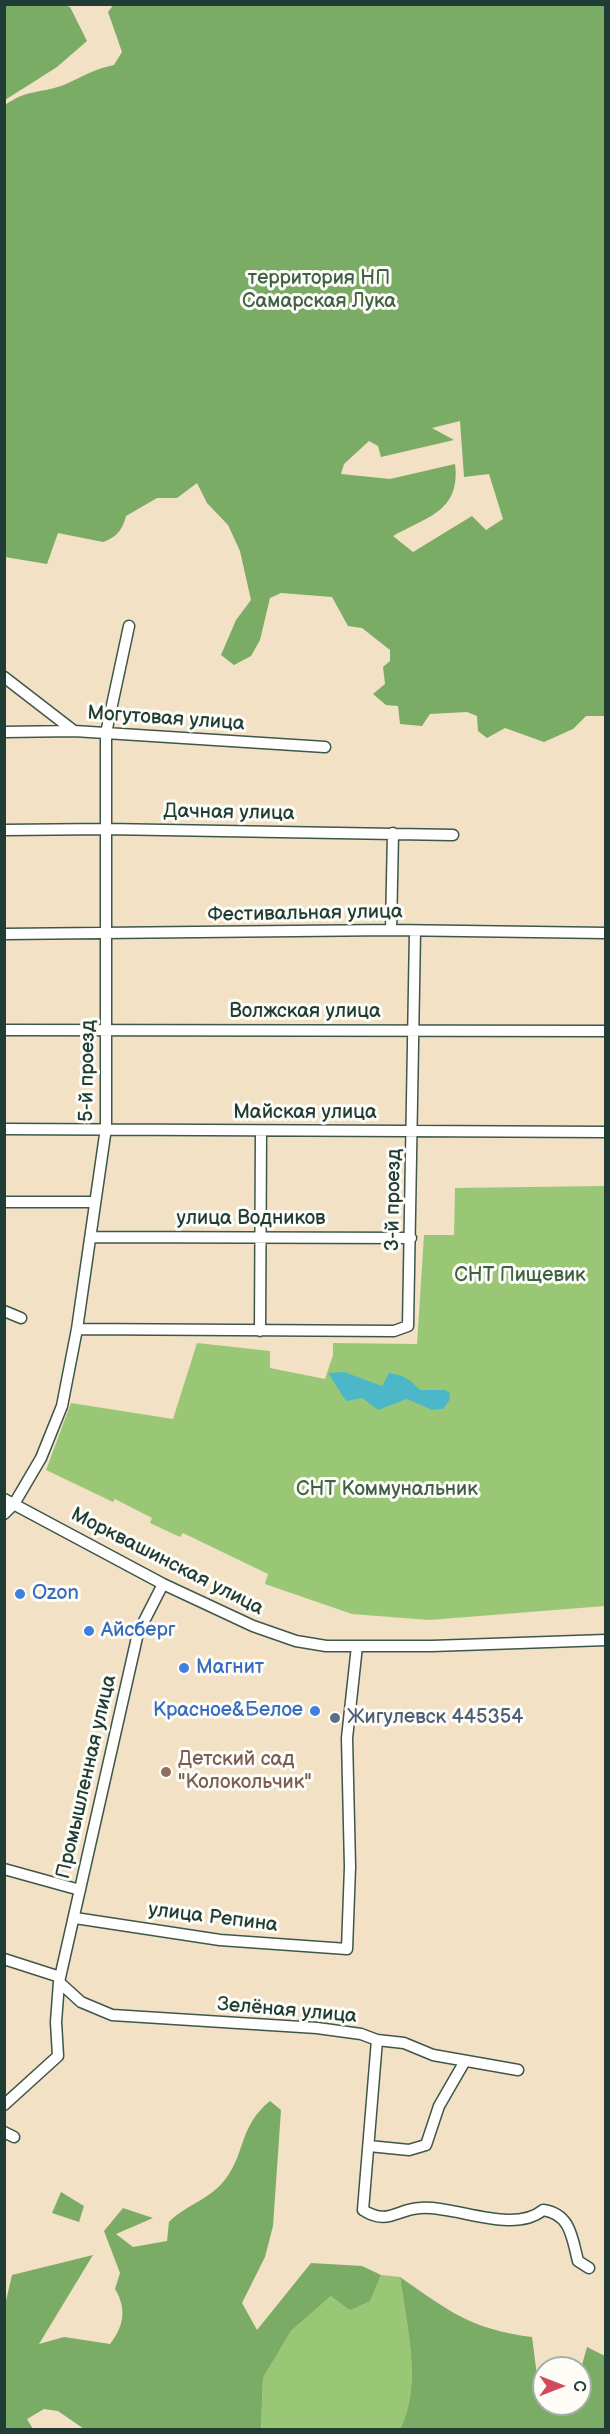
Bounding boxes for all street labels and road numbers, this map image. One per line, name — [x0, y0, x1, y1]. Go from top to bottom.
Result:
street label: Могутовая улица — [87, 702, 245, 736]
street label: Дачная улица — [163, 800, 295, 826]
street label: Фестивальная улица — [207, 900, 403, 928]
street label: Волжская улица — [229, 1000, 381, 1024]
street label: 5-й проезд — [75, 1020, 101, 1122]
street label: Майская улица — [233, 1101, 377, 1125]
street label: 3-й проезд — [381, 1148, 407, 1252]
street label: улица Водников — [176, 1207, 326, 1231]
street label: Морквашинская улица — [67, 1503, 267, 1621]
street label: Промышленная улица — [52, 1673, 122, 1881]
street label: улица Репина — [147, 1898, 279, 1938]
street label: Зелёная улица — [216, 1993, 358, 2029]

